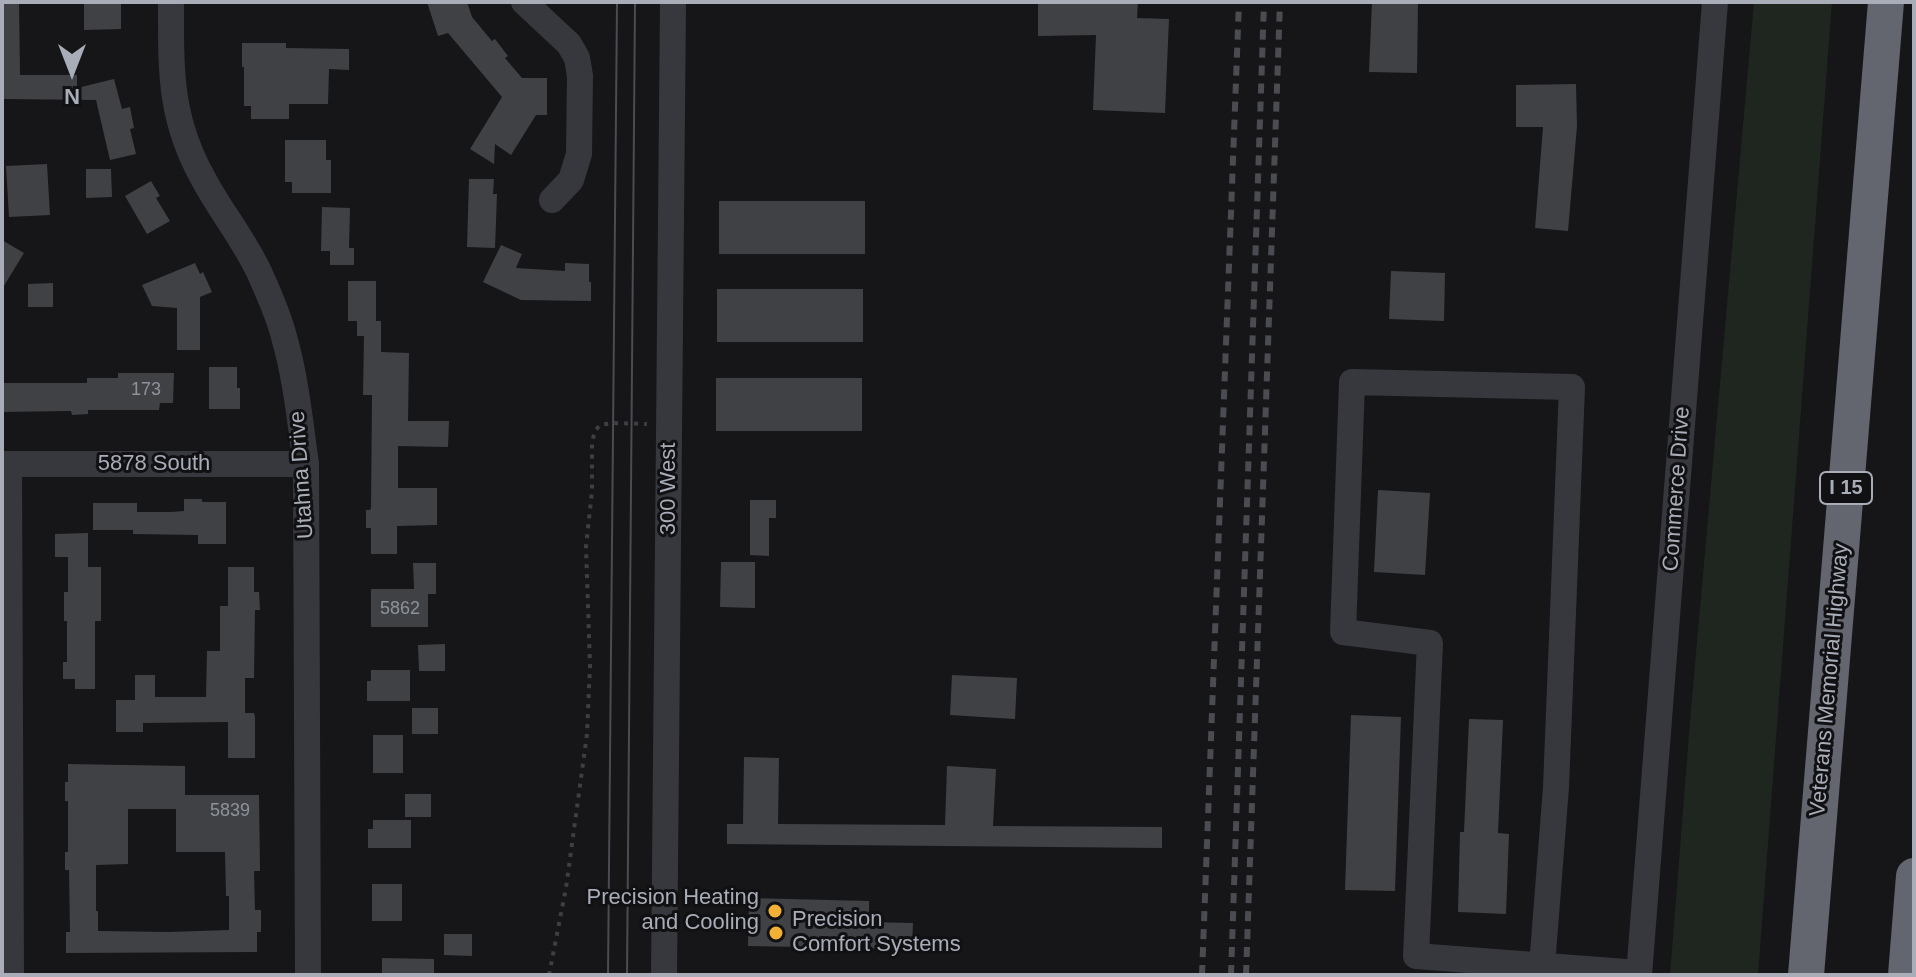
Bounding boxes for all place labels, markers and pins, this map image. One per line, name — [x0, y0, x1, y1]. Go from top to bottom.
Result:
place label: Precision Heating and Cooling — [587, 885, 759, 936]
marker: Precision Heating and Cooling — [766, 902, 784, 920]
place label: Precision Comfort Systems — [792, 907, 961, 958]
marker: Precision Comfort Systems — [767, 924, 785, 942]

